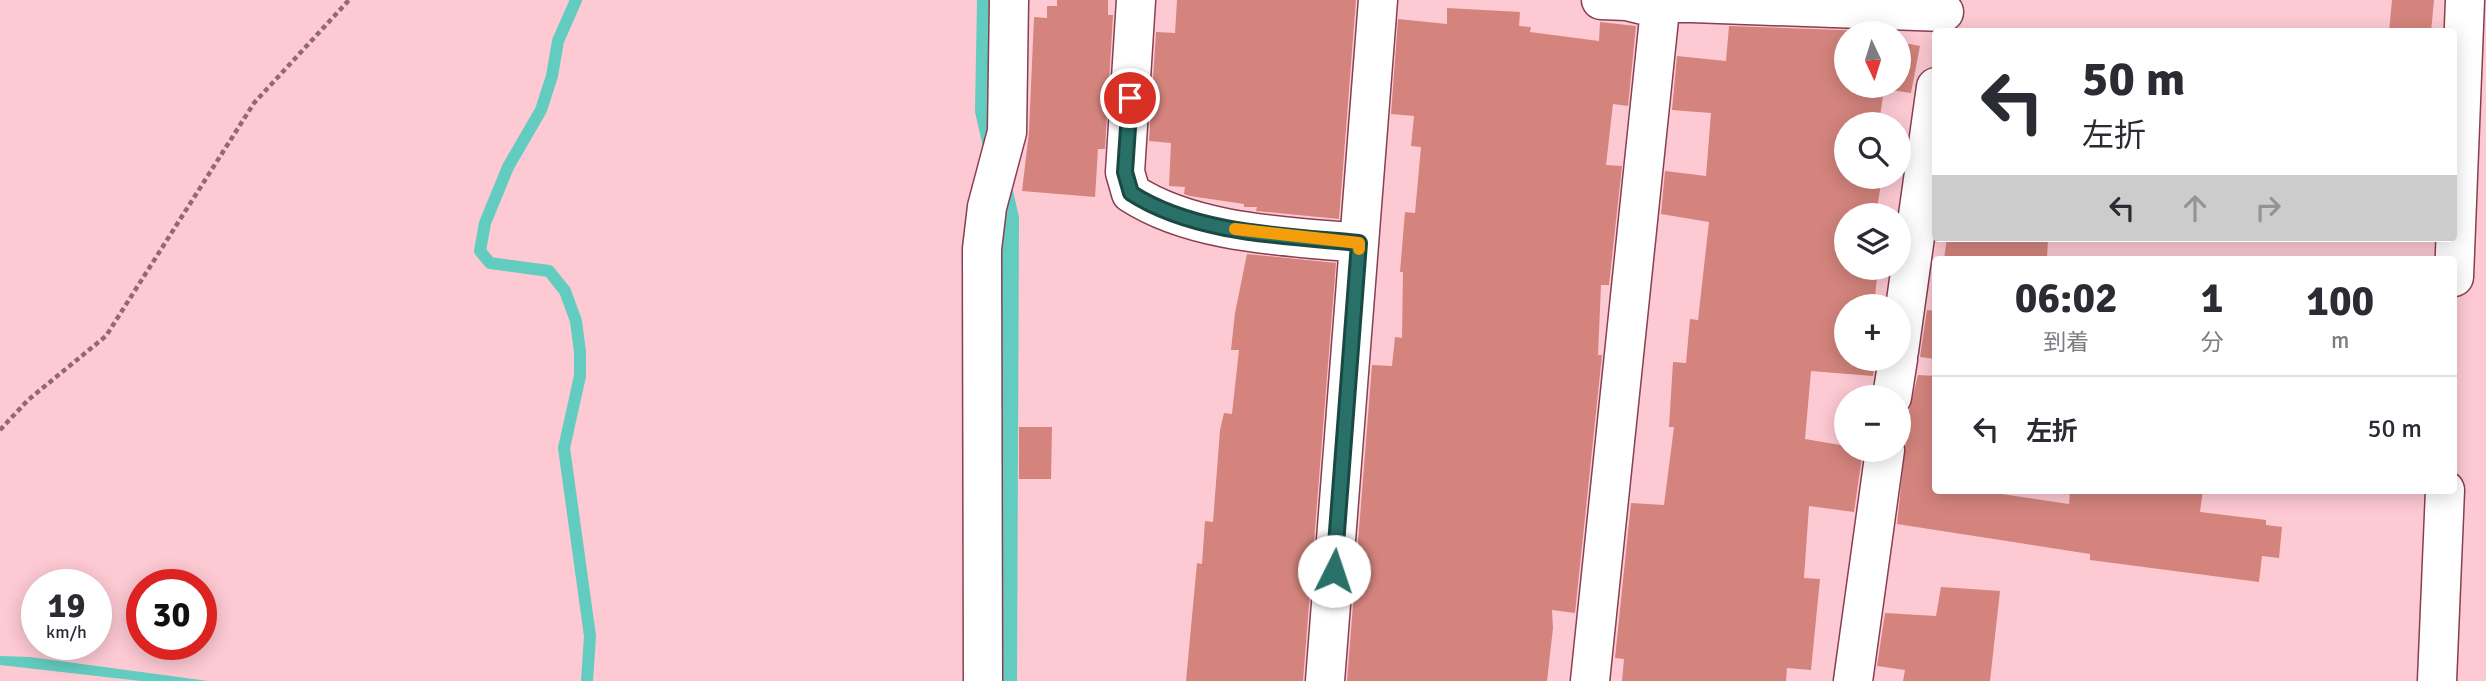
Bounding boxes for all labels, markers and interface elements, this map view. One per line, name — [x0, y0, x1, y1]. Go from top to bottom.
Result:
north arrow — [1834, 21, 1911, 98]
map controls — [1834, 21, 1911, 462]
text: 50 m — [2082, 49, 2185, 109]
icon: left — [1967, 56, 2058, 147]
pin — [1100, 68, 1160, 128]
icon: arrive — [1111, 79, 1149, 117]
button: search — [1834, 112, 1911, 189]
text: 左折 — [2082, 116, 2146, 155]
icon: left — [2103, 189, 2141, 227]
icon: ahead — [2176, 189, 2214, 227]
icon: right — [2249, 189, 2287, 227]
button: layers — [1834, 203, 1911, 280]
text: 06:02 — [2015, 273, 2118, 324]
text: 1 — [2201, 273, 2223, 324]
text: 100 — [2306, 276, 2374, 327]
button: + — [1834, 294, 1911, 371]
text: m — [2331, 326, 2349, 355]
text: 到着 — [2043, 328, 2089, 357]
text: 分 — [2201, 328, 2224, 357]
button: − — [1834, 385, 1911, 462]
icon: left — [1967, 410, 2005, 448]
text: 50 m — [2367, 413, 2422, 445]
text: 左折 — [2026, 416, 2078, 448]
position arrow — [1297, 534, 1371, 608]
speed limit sign: 30 — [126, 569, 217, 660]
text: 19 — [48, 584, 85, 627]
text: km/h — [46, 621, 87, 643]

